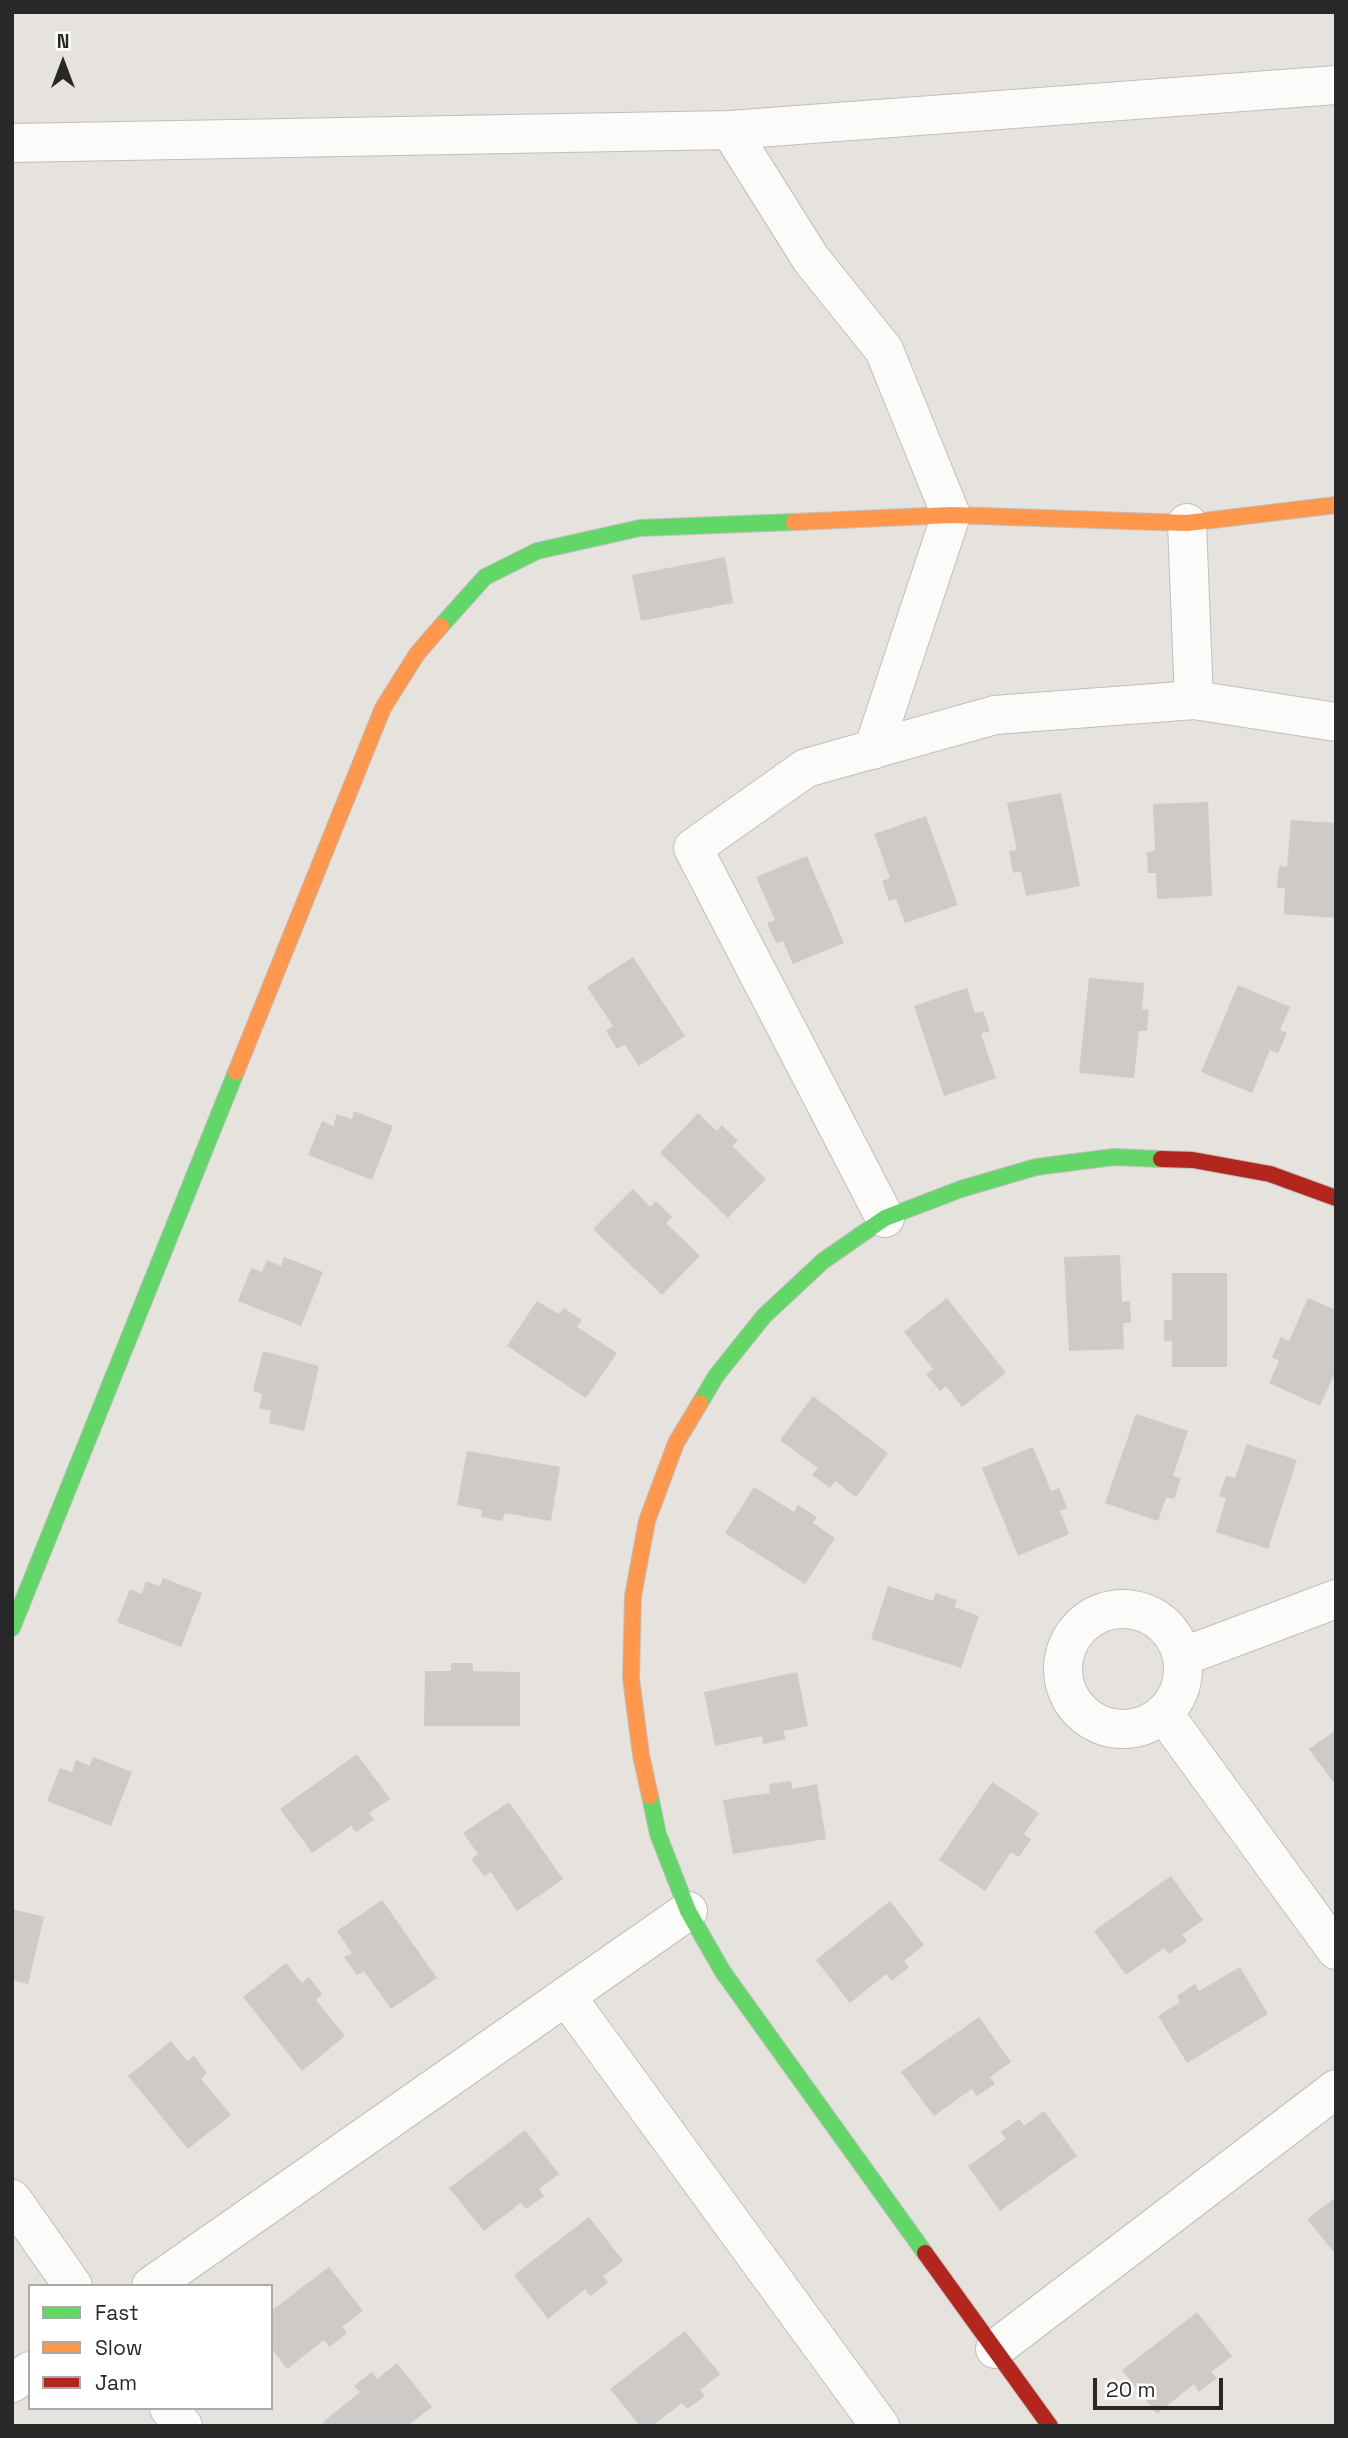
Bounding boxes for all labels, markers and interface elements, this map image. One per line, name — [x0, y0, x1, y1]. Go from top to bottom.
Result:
north arrow — [28, 28, 98, 98]
text: N — [57, 29, 69, 54]
legend — [28, 2284, 273, 2410]
text: Fast — [95, 2299, 139, 2326]
text: Slow — [95, 2334, 143, 2361]
scale bar — [1096, 2364, 1226, 2408]
text: Jam — [95, 2369, 137, 2396]
text: 20 m — [1106, 2376, 1156, 2403]

